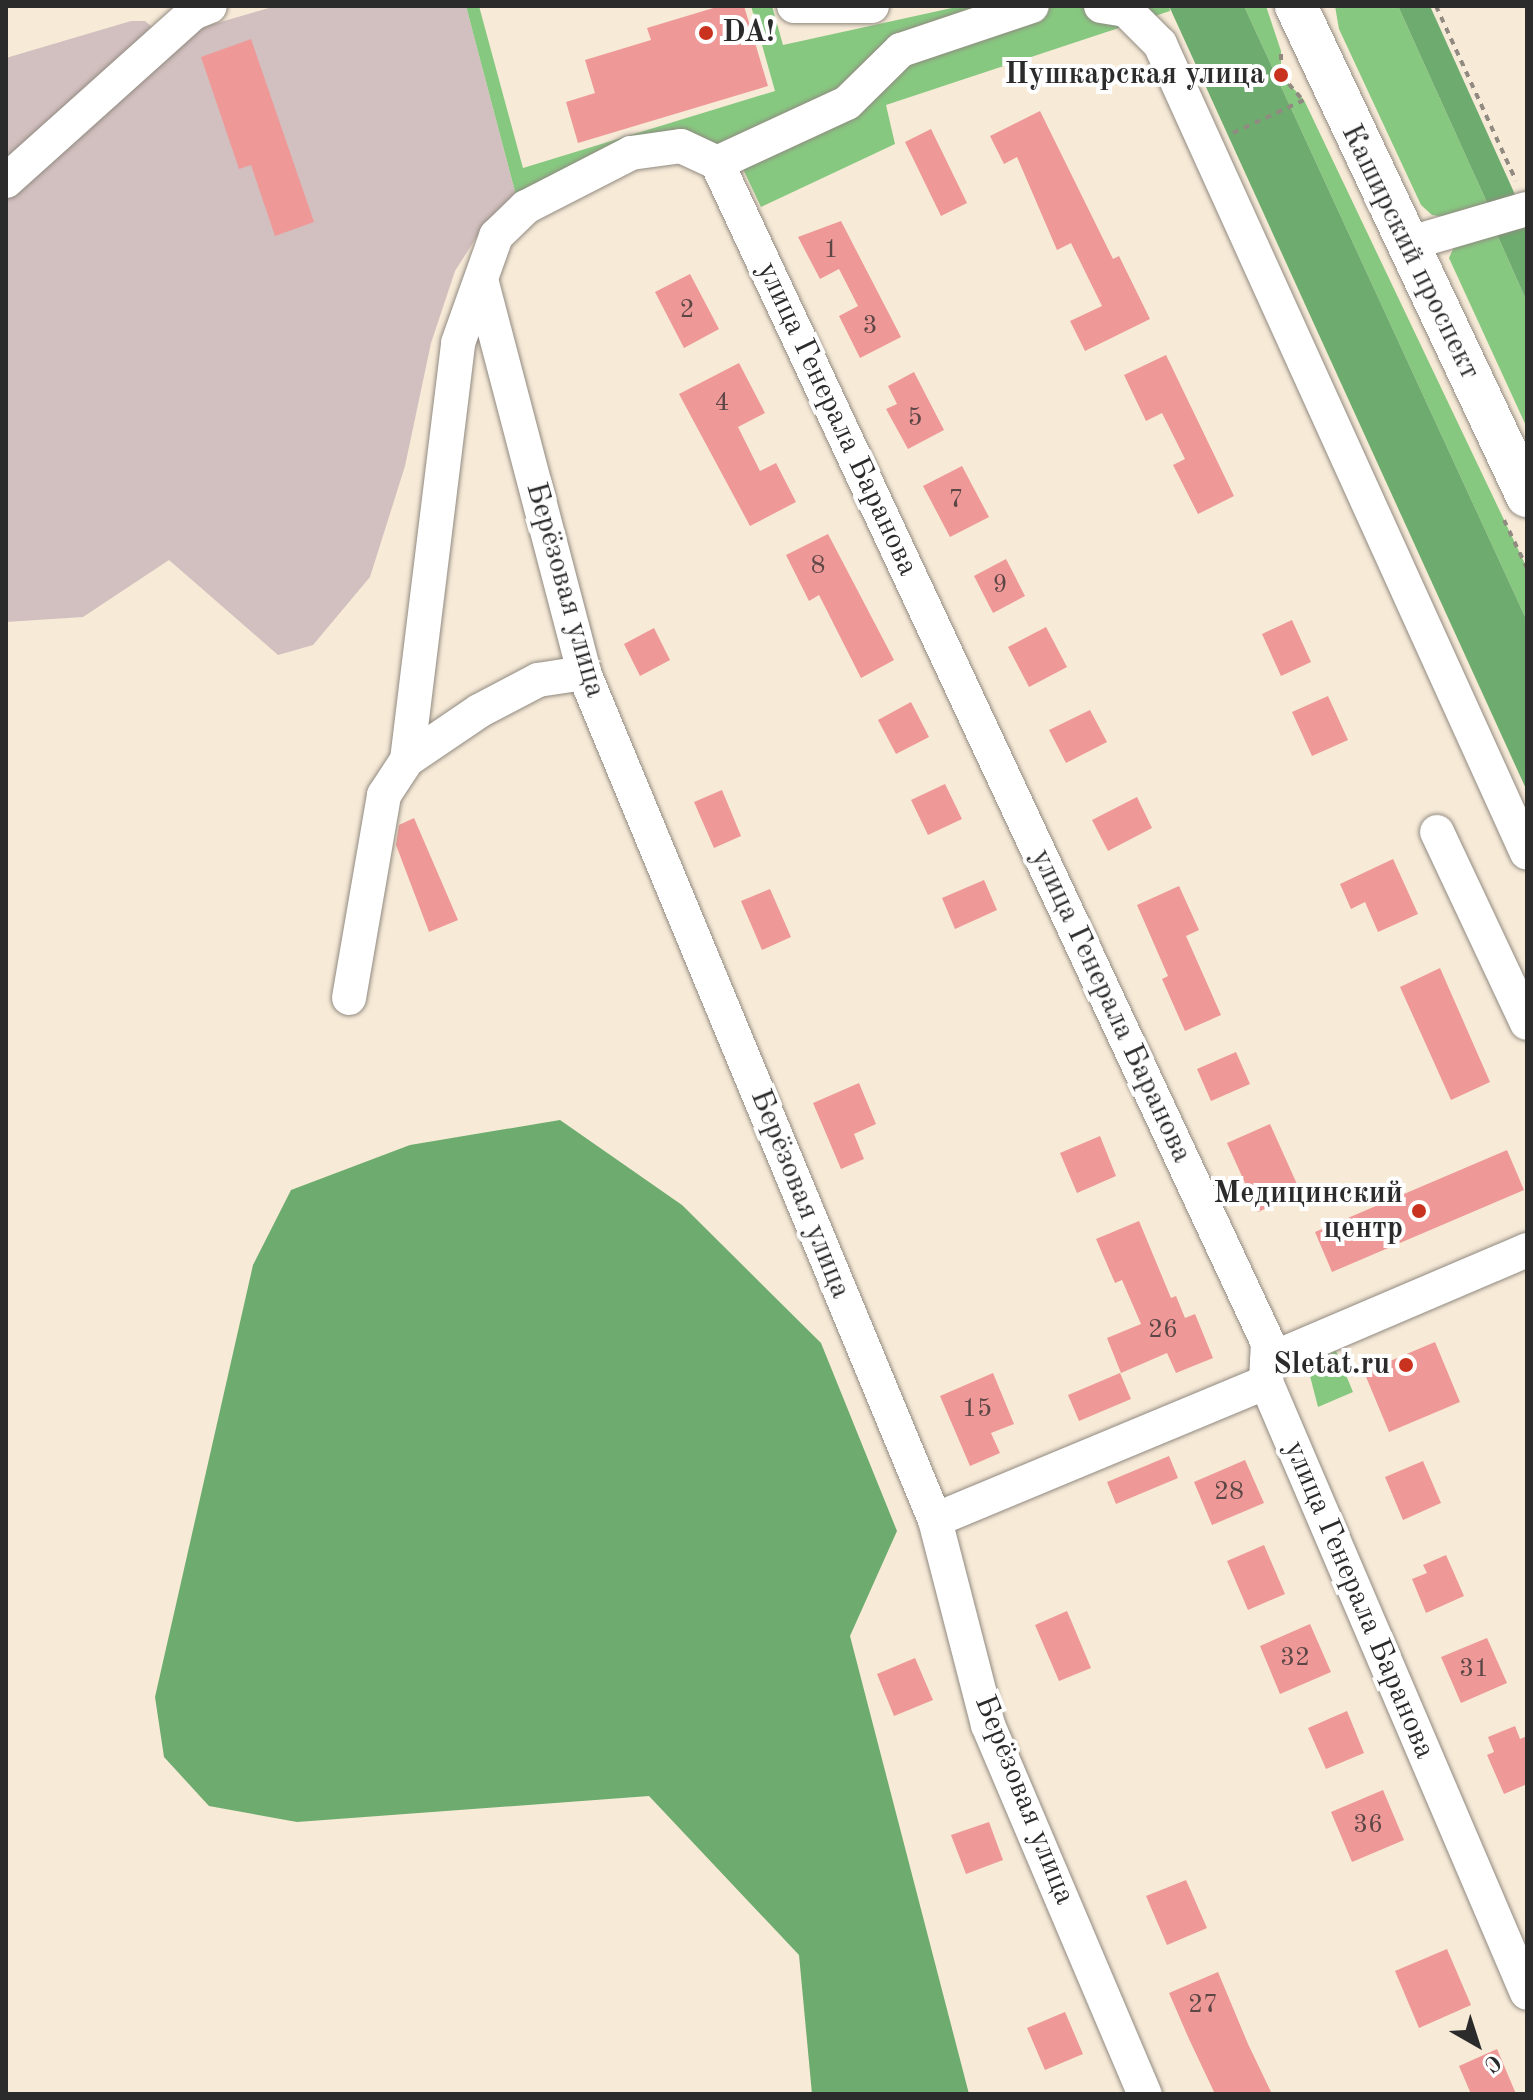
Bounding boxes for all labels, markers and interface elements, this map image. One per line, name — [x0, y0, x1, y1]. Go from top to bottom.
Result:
place label: DA! — [722, 15, 775, 51]
marker: DA! — [697, 24, 715, 42]
place label: Пушкарская улица — [1004, 57, 1265, 93]
marker: Пушкарская улица — [1272, 66, 1290, 84]
street label: Каширский проспект — [1333, 119, 1487, 385]
house number: 1 — [823, 235, 839, 267]
street label: улица Генерала Баранова — [748, 256, 926, 582]
house number: 2 — [679, 295, 695, 327]
house number: 3 — [862, 311, 878, 343]
house number: 4 — [714, 388, 730, 420]
house number: 5 — [907, 403, 923, 435]
street label: Берёзовая улица — [517, 478, 613, 702]
house number: 7 — [948, 485, 964, 517]
house number: 8 — [810, 551, 826, 583]
house number: 9 — [992, 570, 1008, 602]
street label: улица Генерала Баранова — [1022, 843, 1200, 1169]
street label: Берёзовая улица — [742, 1084, 858, 1304]
place label: Медицинский центр — [1214, 1176, 1403, 1246]
marker: Медицинский центр — [1410, 1202, 1428, 1220]
house number: 26 — [1148, 1315, 1178, 1347]
place label: Sletat.ru — [1273, 1347, 1390, 1383]
marker: Sletat.ru — [1397, 1356, 1415, 1374]
house number: 15 — [962, 1394, 992, 1426]
street label: улица Генерала Баранова — [1276, 1435, 1442, 1765]
house number: 28 — [1214, 1477, 1244, 1509]
house number: 32 — [1280, 1643, 1310, 1675]
house number: 31 — [1459, 1654, 1489, 1686]
street label: Берёзовая улица — [966, 1690, 1082, 1910]
house number: 36 — [1353, 1810, 1383, 1842]
house number: 27 — [1188, 1990, 1218, 2022]
north arrow — [1437, 2004, 1517, 2084]
text: С — [1480, 2050, 1505, 2076]

